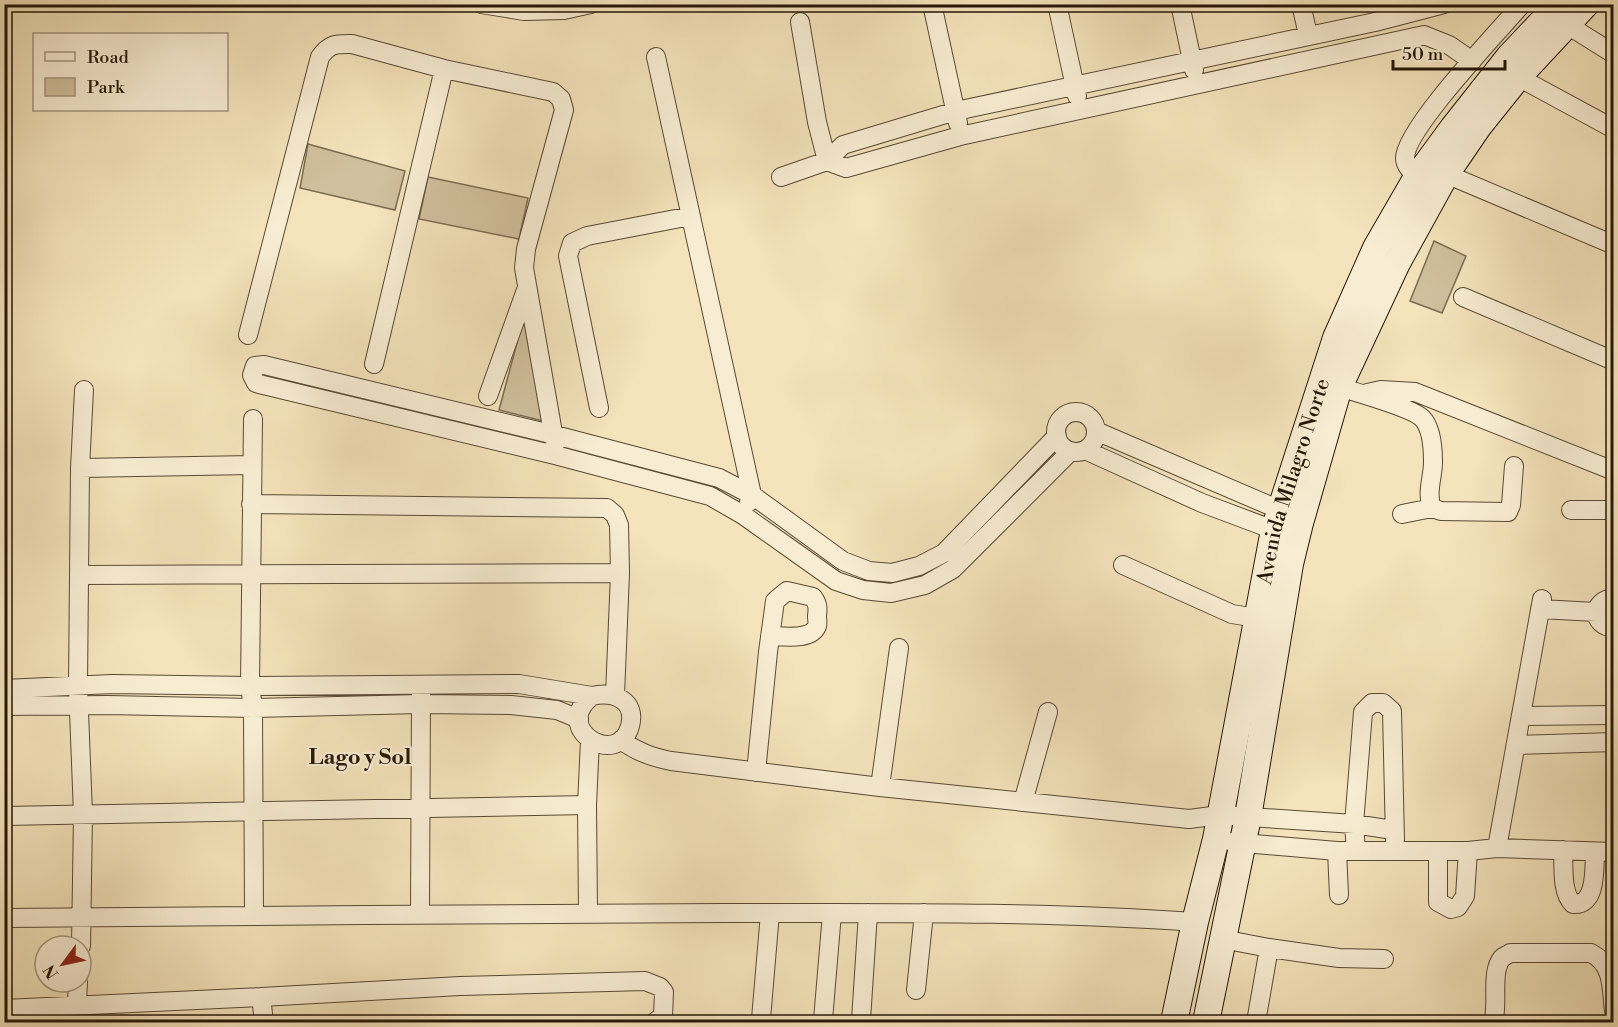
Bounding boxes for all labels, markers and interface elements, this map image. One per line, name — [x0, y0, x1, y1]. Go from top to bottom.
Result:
legend — [33, 33, 228, 111]
scale bar — [1393, 33, 1506, 71]
text: 50 m — [1402, 43, 1444, 66]
text: Road — [87, 46, 130, 69]
text: Park — [87, 76, 126, 99]
street label: Avenida Milagro Norte — [1252, 375, 1336, 588]
district label: Lago y Sol — [308, 744, 412, 771]
north arrow — [33, 934, 93, 994]
text: N — [39, 961, 63, 982]

